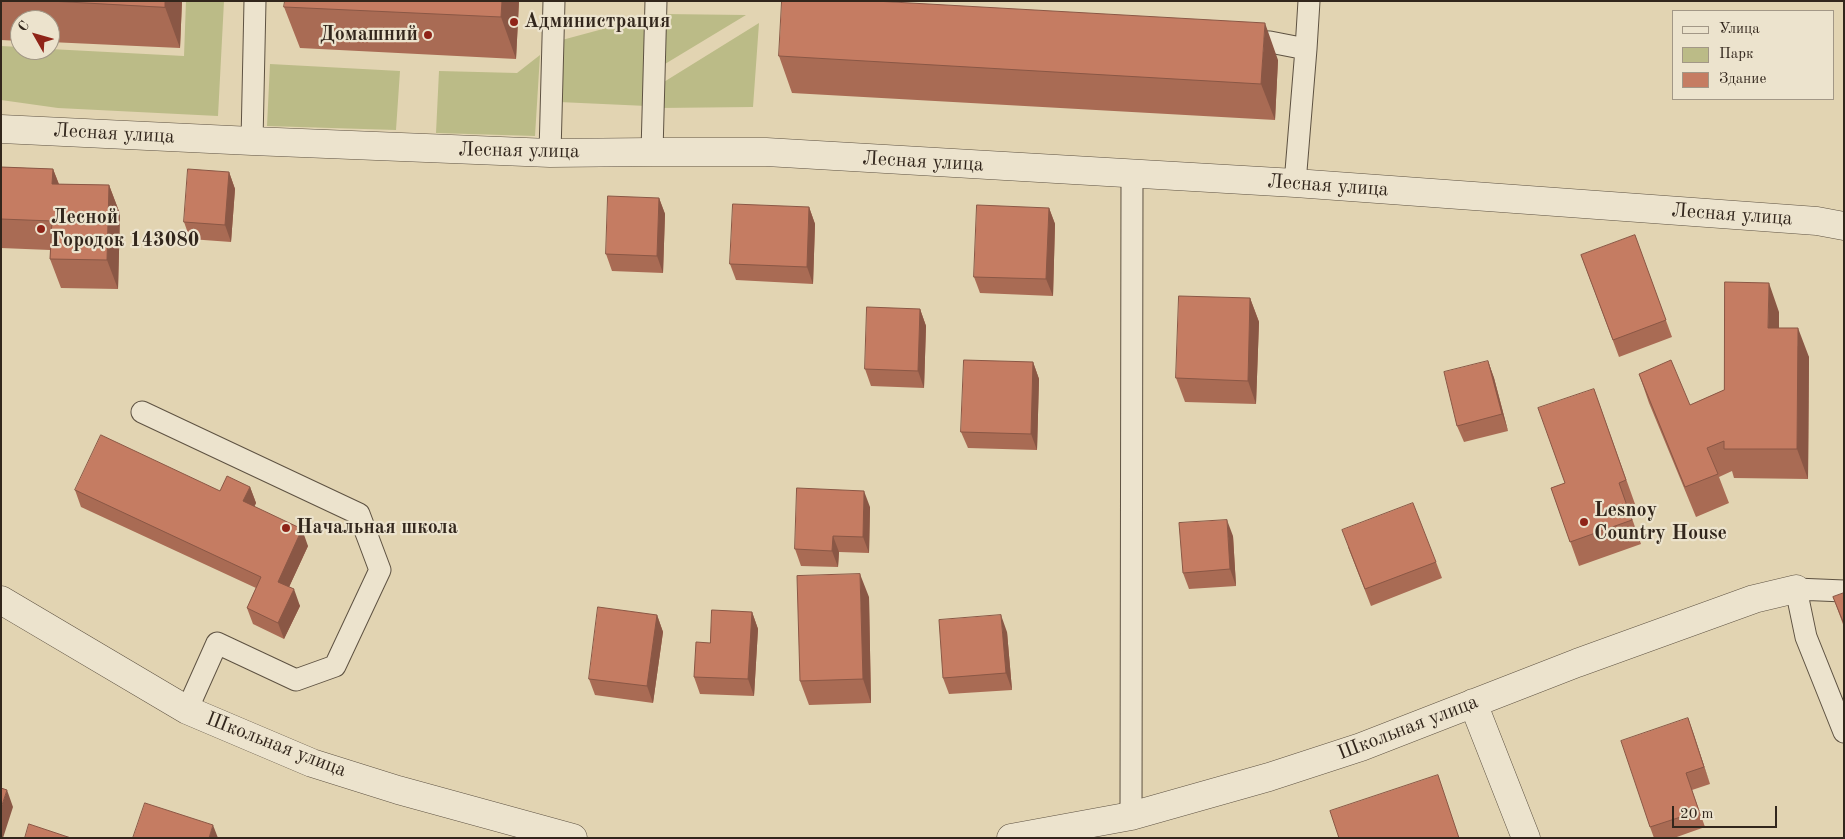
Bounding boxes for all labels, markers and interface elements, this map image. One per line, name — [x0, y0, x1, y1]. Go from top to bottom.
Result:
north arrow — [10, 10, 60, 60]
place label: Администрация — [524, 10, 670, 34]
legend — [1672, 10, 1835, 100]
marker: Администрация — [508, 16, 520, 28]
text: С — [16, 18, 32, 34]
text: Улица — [1719, 22, 1760, 37]
place label: Домашний — [320, 23, 418, 47]
marker: Домашний — [422, 29, 434, 41]
text: Парк — [1719, 47, 1754, 62]
text: Здание — [1719, 72, 1766, 87]
street label: Лесная улица — [53, 119, 175, 149]
street label: Лесная улица — [458, 138, 580, 164]
street label: Лесная улица — [862, 147, 984, 177]
street label: Лесная улица — [1267, 170, 1389, 202]
street label: Лесная улица — [1671, 199, 1793, 231]
place label: Лесной Городок 143080 — [51, 206, 199, 253]
marker: Лесной Городок 143080 — [35, 223, 47, 235]
place label: Lesnoy Country House — [1594, 499, 1727, 546]
place label: Начальная школа — [296, 516, 458, 540]
marker: Lesnoy Country House — [1578, 516, 1590, 528]
marker: Начальная школа — [280, 522, 292, 534]
street label: Школьная улица — [1334, 690, 1482, 766]
street label: Школьная улица — [202, 707, 350, 783]
scale bar — [1675, 796, 1780, 828]
text: 20 m — [1680, 807, 1714, 822]

